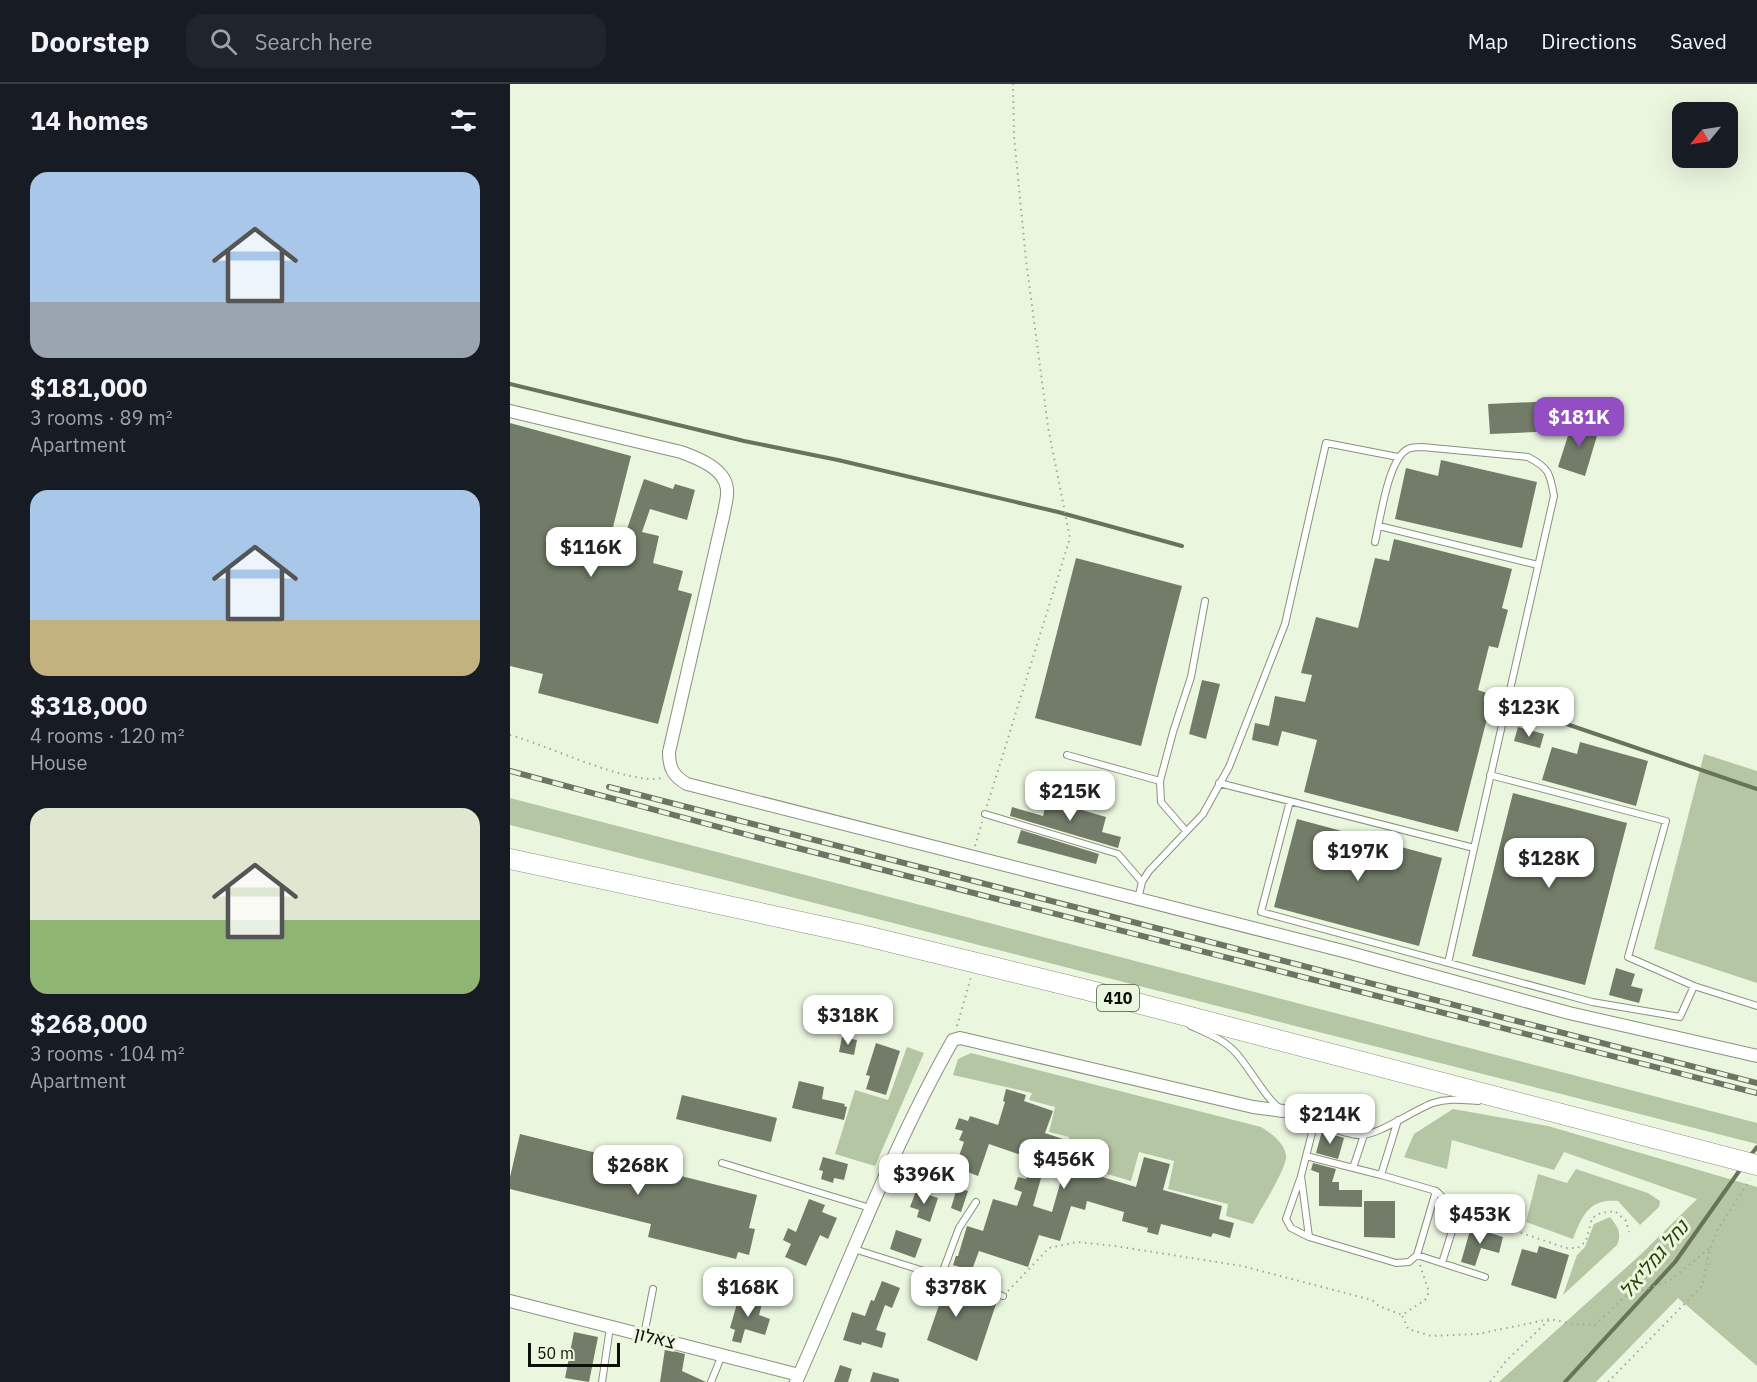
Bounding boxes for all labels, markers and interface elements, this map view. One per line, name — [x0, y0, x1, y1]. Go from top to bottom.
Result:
search box — [186, 14, 606, 68]
text: Doorstep — [30, 23, 150, 60]
icon: search — [207, 25, 240, 58]
text: Search here — [255, 27, 373, 56]
text: Map — [1468, 27, 1508, 55]
text: Directions — [1541, 27, 1637, 55]
text: Saved — [1670, 27, 1727, 55]
north arrow — [1672, 102, 1738, 168]
map controls — [1672, 102, 1738, 168]
text: 14 homes — [30, 103, 148, 137]
icon: filters — [447, 104, 480, 137]
icon: home — [201, 211, 309, 319]
text: $181,000 — [30, 370, 147, 404]
pin: $181K — [1537, 397, 1621, 448]
text: $181K — [1548, 403, 1610, 430]
text: 3 rooms · 89 m² — [30, 404, 173, 431]
text: Apartment — [30, 431, 126, 458]
pin: $116K — [549, 527, 633, 578]
icon: home — [201, 529, 309, 637]
text: $116K — [560, 533, 622, 560]
pin: $123K — [1487, 687, 1571, 738]
text: $318,000 — [30, 688, 147, 722]
text: $123K — [1498, 693, 1560, 720]
text: 4 rooms · 120 m² — [30, 722, 185, 749]
text: House — [30, 749, 87, 776]
pin: $215K — [1028, 771, 1112, 822]
text: $215K — [1039, 777, 1101, 804]
pin: $197K — [1316, 831, 1400, 882]
text: $197K — [1327, 837, 1389, 864]
pin: $128K — [1507, 838, 1591, 889]
text: $128K — [1518, 844, 1580, 871]
icon: home — [201, 847, 309, 955]
road number: 410 — [1097, 985, 1139, 1011]
pin: $318K — [806, 995, 890, 1046]
text: $318K — [817, 1001, 879, 1028]
text: $268,000 — [30, 1006, 147, 1040]
text: 3 rooms · 104 m² — [30, 1040, 185, 1067]
text: Apartment — [30, 1067, 126, 1094]
pin: $214K — [1288, 1094, 1372, 1145]
text: $214K — [1299, 1100, 1361, 1127]
pin: $456K — [1022, 1139, 1106, 1190]
pin: $268K — [596, 1145, 680, 1196]
text: $456K — [1033, 1145, 1095, 1172]
text: $268K — [607, 1151, 669, 1178]
pin: $396K — [882, 1154, 966, 1205]
text: $396K — [893, 1160, 955, 1187]
pin: $453K — [1438, 1194, 1522, 1245]
text: $453K — [1449, 1200, 1511, 1227]
water label: נחל גמליאל — [1613, 1213, 1695, 1303]
pin: $168K — [706, 1267, 790, 1318]
pin: $378K — [914, 1267, 998, 1318]
text: $168K — [717, 1273, 779, 1300]
text: $378K — [925, 1273, 987, 1300]
street label: צאלון — [632, 1321, 678, 1354]
scale bar — [528, 1340, 620, 1368]
text: 50 m — [537, 1343, 574, 1363]

